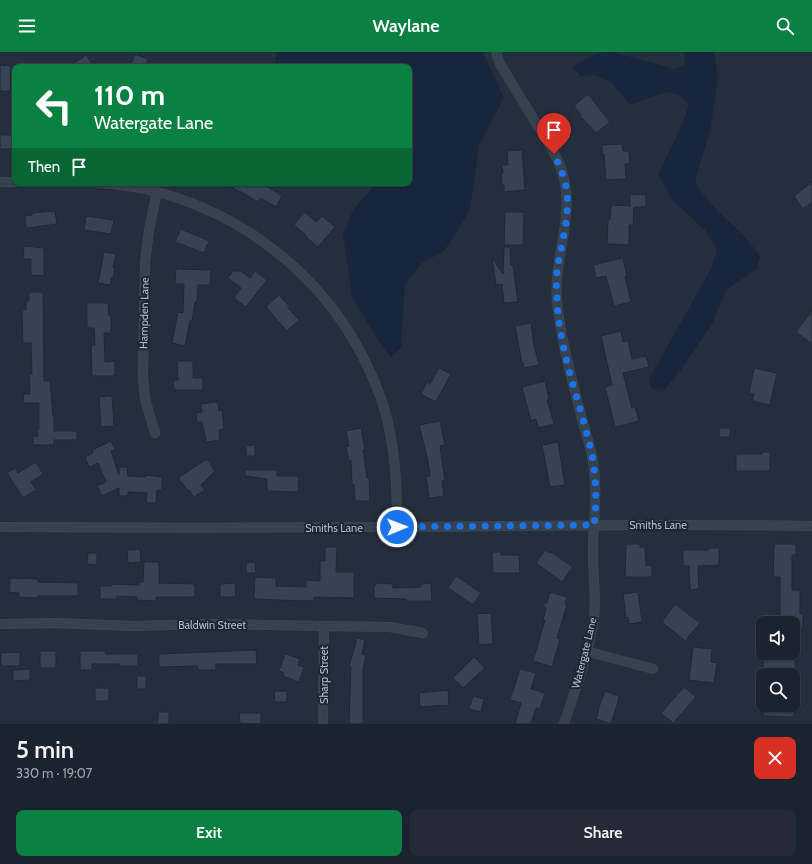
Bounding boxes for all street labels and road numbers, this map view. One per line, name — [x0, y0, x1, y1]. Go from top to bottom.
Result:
street label: Hampden Lane — [136, 277, 152, 349]
street label: Smiths Lane — [629, 518, 687, 532]
street label: Smiths Lane — [305, 521, 363, 535]
street label: Watergate Lane — [568, 616, 600, 690]
street label: Baldwin Street — [178, 618, 246, 632]
street label: Sharp Street — [317, 646, 331, 704]

